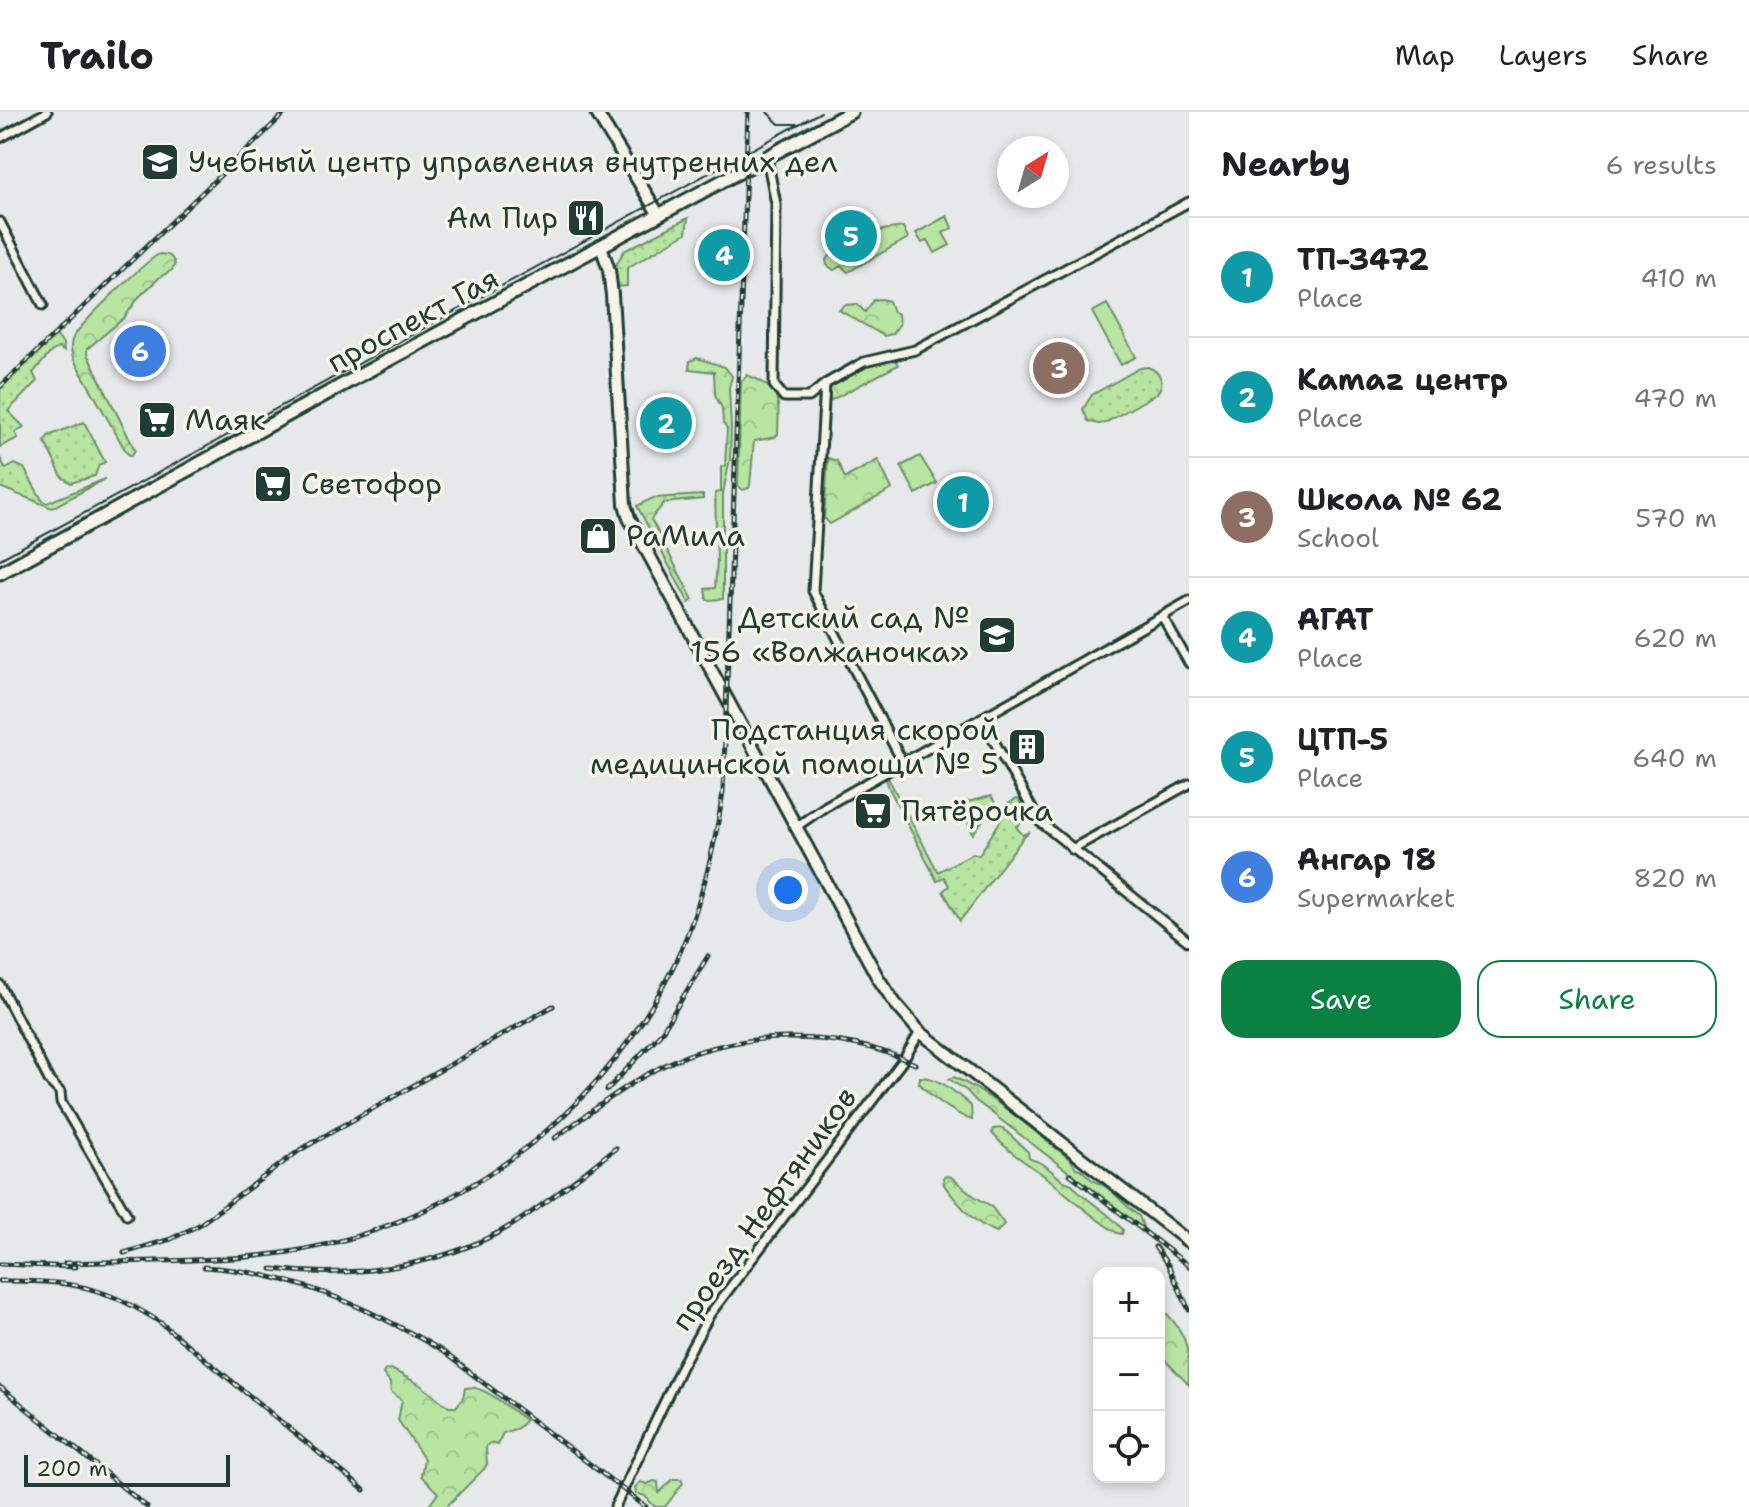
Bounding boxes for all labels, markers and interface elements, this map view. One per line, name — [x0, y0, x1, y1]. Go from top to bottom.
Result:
text: Trailo — [40, 30, 154, 81]
text: Map — [1395, 36, 1455, 74]
text: Layers — [1499, 36, 1588, 74]
text: Share — [1632, 36, 1709, 74]
north arrow — [997, 136, 1069, 208]
school or university icon: Учебный центр управления внутренних дел — [139, 141, 181, 183]
place label: Учебный центр управления внутренних дел — [188, 141, 838, 182]
text: Nearby — [1221, 141, 1351, 187]
text: 6 results — [1605, 147, 1717, 182]
place label: Ам Пир — [447, 197, 558, 238]
restaurant icon: Ам Пир — [565, 197, 607, 239]
pin: 5 — [825, 206, 877, 266]
pin: 4 — [698, 225, 750, 285]
text: ТП-3472 — [1297, 239, 1429, 280]
street label: проспект Гая — [320, 257, 506, 382]
text: 1 — [1241, 260, 1253, 295]
text: 410 m — [1640, 260, 1717, 295]
text: Place — [1297, 280, 1363, 315]
pin: 6 — [114, 321, 166, 381]
pin: 3 — [1033, 338, 1085, 398]
text: Kamaz центр — [1297, 359, 1508, 400]
text: 2 — [1238, 380, 1256, 415]
text: 470 m — [1634, 380, 1717, 415]
pin: 2 — [640, 393, 692, 453]
supermarket icon: Маяк — [136, 399, 178, 441]
place label: Маяк — [185, 399, 265, 440]
text: Place — [1297, 400, 1363, 435]
supermarket icon: Светофор — [252, 463, 294, 505]
place label: Светофор — [301, 463, 442, 504]
pin: 1 — [937, 472, 989, 532]
text: Школа № 62 — [1297, 479, 1502, 520]
text: 3 — [1238, 500, 1256, 535]
text: 570 m — [1635, 500, 1717, 535]
shop icon: РаМила — [577, 515, 619, 557]
place label: РаМила — [626, 515, 745, 556]
text: School — [1297, 520, 1379, 555]
place label: Детский сад № 156 «Волжаночка» — [690, 597, 969, 672]
text: АГАТ — [1297, 599, 1374, 640]
school or university icon: Детский сад № 156 «Волжаночка» — [976, 614, 1018, 656]
text: 4 — [1238, 620, 1256, 655]
text: 620 m — [1634, 620, 1717, 655]
text: Place — [1297, 640, 1363, 675]
place label: Подстанция скорой медицинской помощи № 5 — [590, 709, 999, 784]
text: ЦТП-5 — [1297, 719, 1388, 760]
building icon: Подстанция скорой медицинской помощи № 5 — [1006, 726, 1048, 768]
text: 5 — [1239, 740, 1255, 775]
text: 640 m — [1632, 740, 1717, 775]
text: Place — [1297, 760, 1363, 795]
supermarket icon: Пятёрочка — [852, 790, 894, 832]
place label: Пятёрочка — [901, 790, 1053, 831]
text: Ангар 18 — [1297, 839, 1436, 880]
text: 6 — [1238, 860, 1256, 895]
text: 820 m — [1634, 860, 1717, 895]
your location — [768, 870, 808, 910]
text: Supermarket — [1297, 880, 1455, 915]
button: Save — [1221, 960, 1461, 1038]
button: Share — [1477, 960, 1717, 1038]
street label: проезд Нефтяников — [661, 1079, 866, 1339]
map controls — [1093, 1267, 1165, 1483]
button: + — [1093, 1267, 1165, 1339]
button: − — [1093, 1339, 1165, 1411]
button: locate — [1093, 1411, 1165, 1483]
scale bar — [24, 1451, 230, 1487]
text: 200 m — [36, 1454, 108, 1483]

